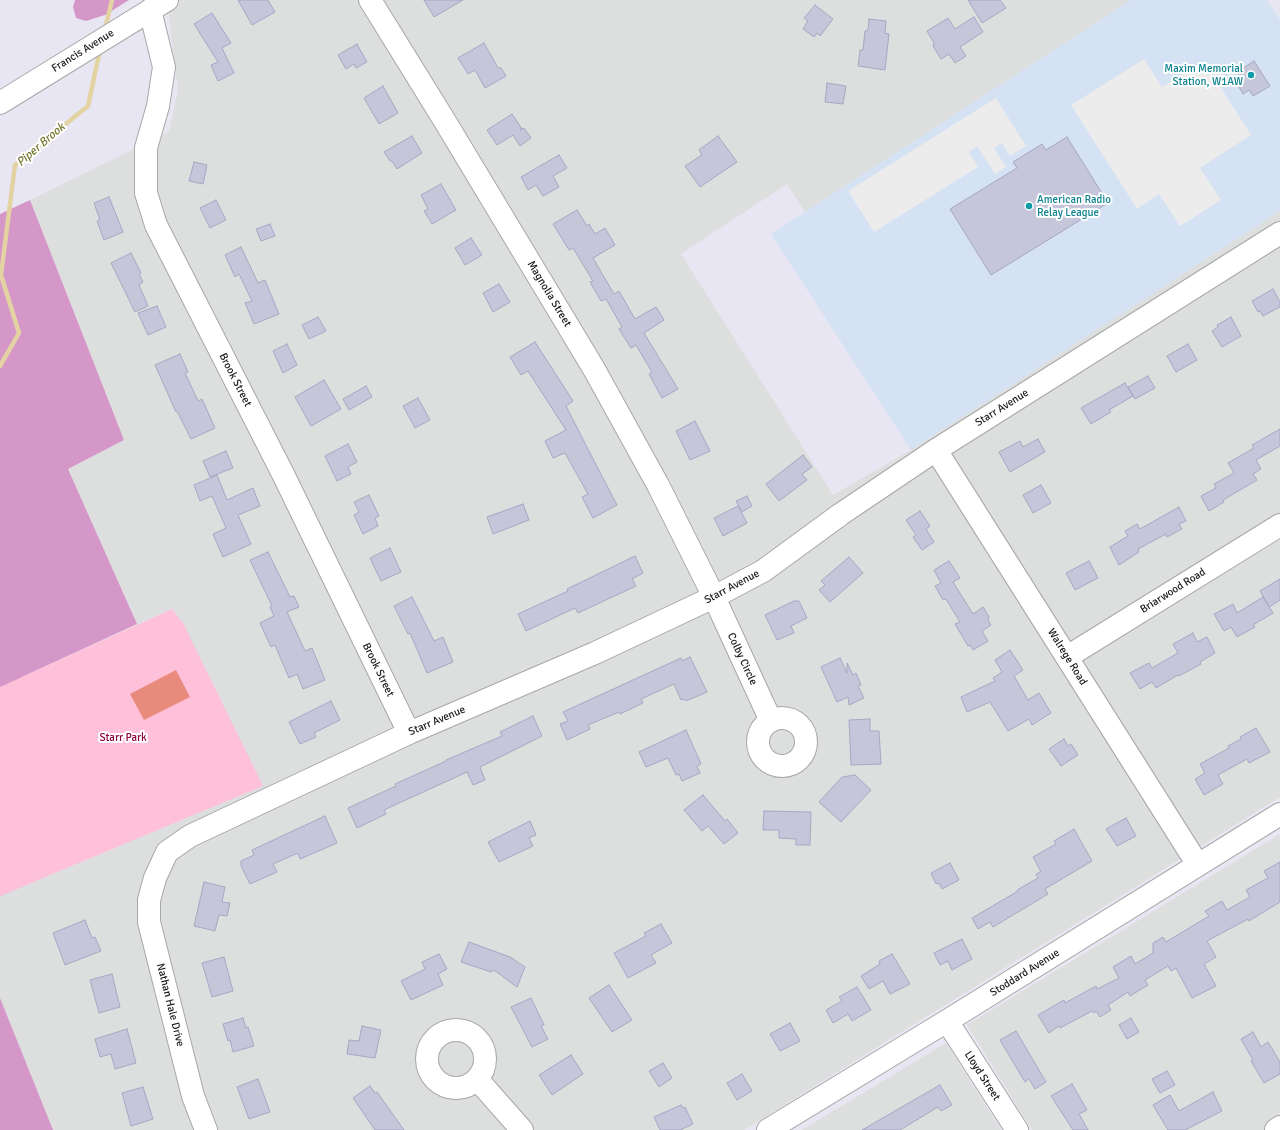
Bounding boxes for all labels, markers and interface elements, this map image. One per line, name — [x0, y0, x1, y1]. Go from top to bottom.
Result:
street label: Francis Avenue — [49, 27, 117, 75]
place label: Maxim Memorial Station, W1AW — [1164, 62, 1243, 88]
marker: Maxim Memorial Station, W1AW — [1246, 70, 1256, 80]
water label: Piper Brook — [14, 120, 68, 170]
place label: American Radio Relay League — [1037, 193, 1111, 219]
marker: American Radio Relay League — [1024, 201, 1034, 211]
street label: Magnolia Street — [524, 259, 574, 329]
street label: Brook Street — [216, 351, 254, 409]
street label: Starr Avenue — [973, 386, 1031, 430]
street label: Briarwood Road — [1138, 566, 1208, 616]
street label: Starr Avenue — [702, 567, 762, 607]
street label: Walrege Road — [1044, 626, 1090, 688]
street label: Colby Circle — [724, 631, 760, 687]
street label: Brook Street — [359, 641, 397, 699]
street label: Starr Avenue — [407, 703, 467, 739]
park label: Starr Park — [99, 731, 147, 745]
street label: Stoddard Avenue — [988, 946, 1062, 1000]
street label: Nathan Hale Drive — [153, 962, 187, 1048]
street label: Lloyd Street — [961, 1049, 1003, 1103]

